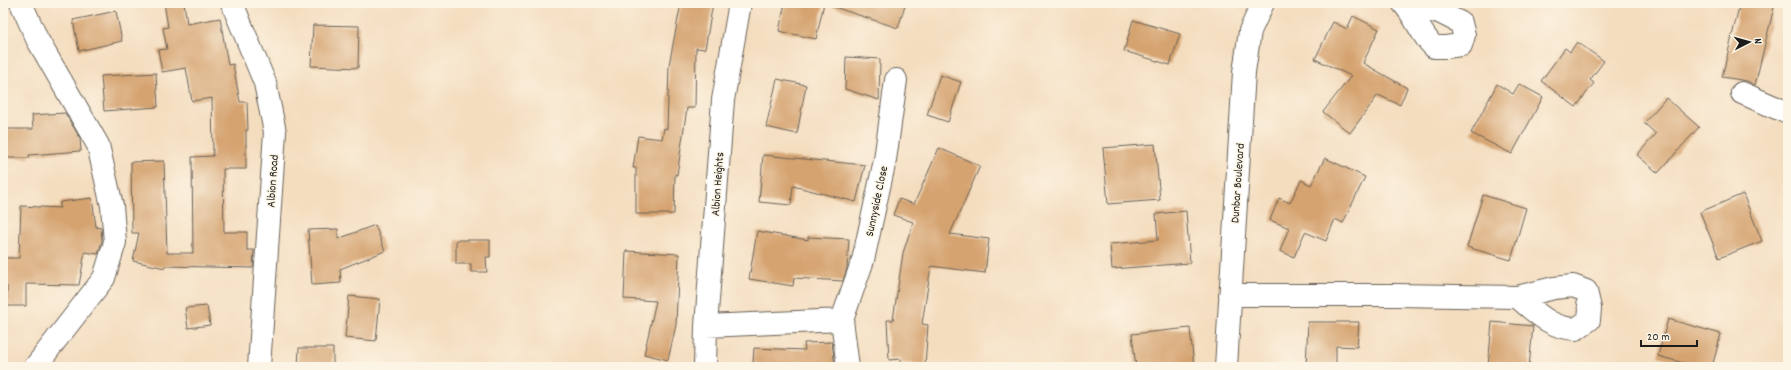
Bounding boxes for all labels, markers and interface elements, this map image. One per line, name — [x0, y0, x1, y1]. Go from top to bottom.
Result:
north arrow — [1729, 22, 1769, 62]
text: N — [1749, 38, 1765, 45]
street label: Dunbar Boulevard — [1227, 143, 1250, 224]
street label: Albion Heights — [708, 151, 729, 217]
street label: Albion Road — [263, 154, 284, 208]
street label: Sunnyside Close — [862, 164, 893, 238]
scale bar — [1641, 322, 1697, 348]
text: 20 m — [1647, 329, 1670, 346]

